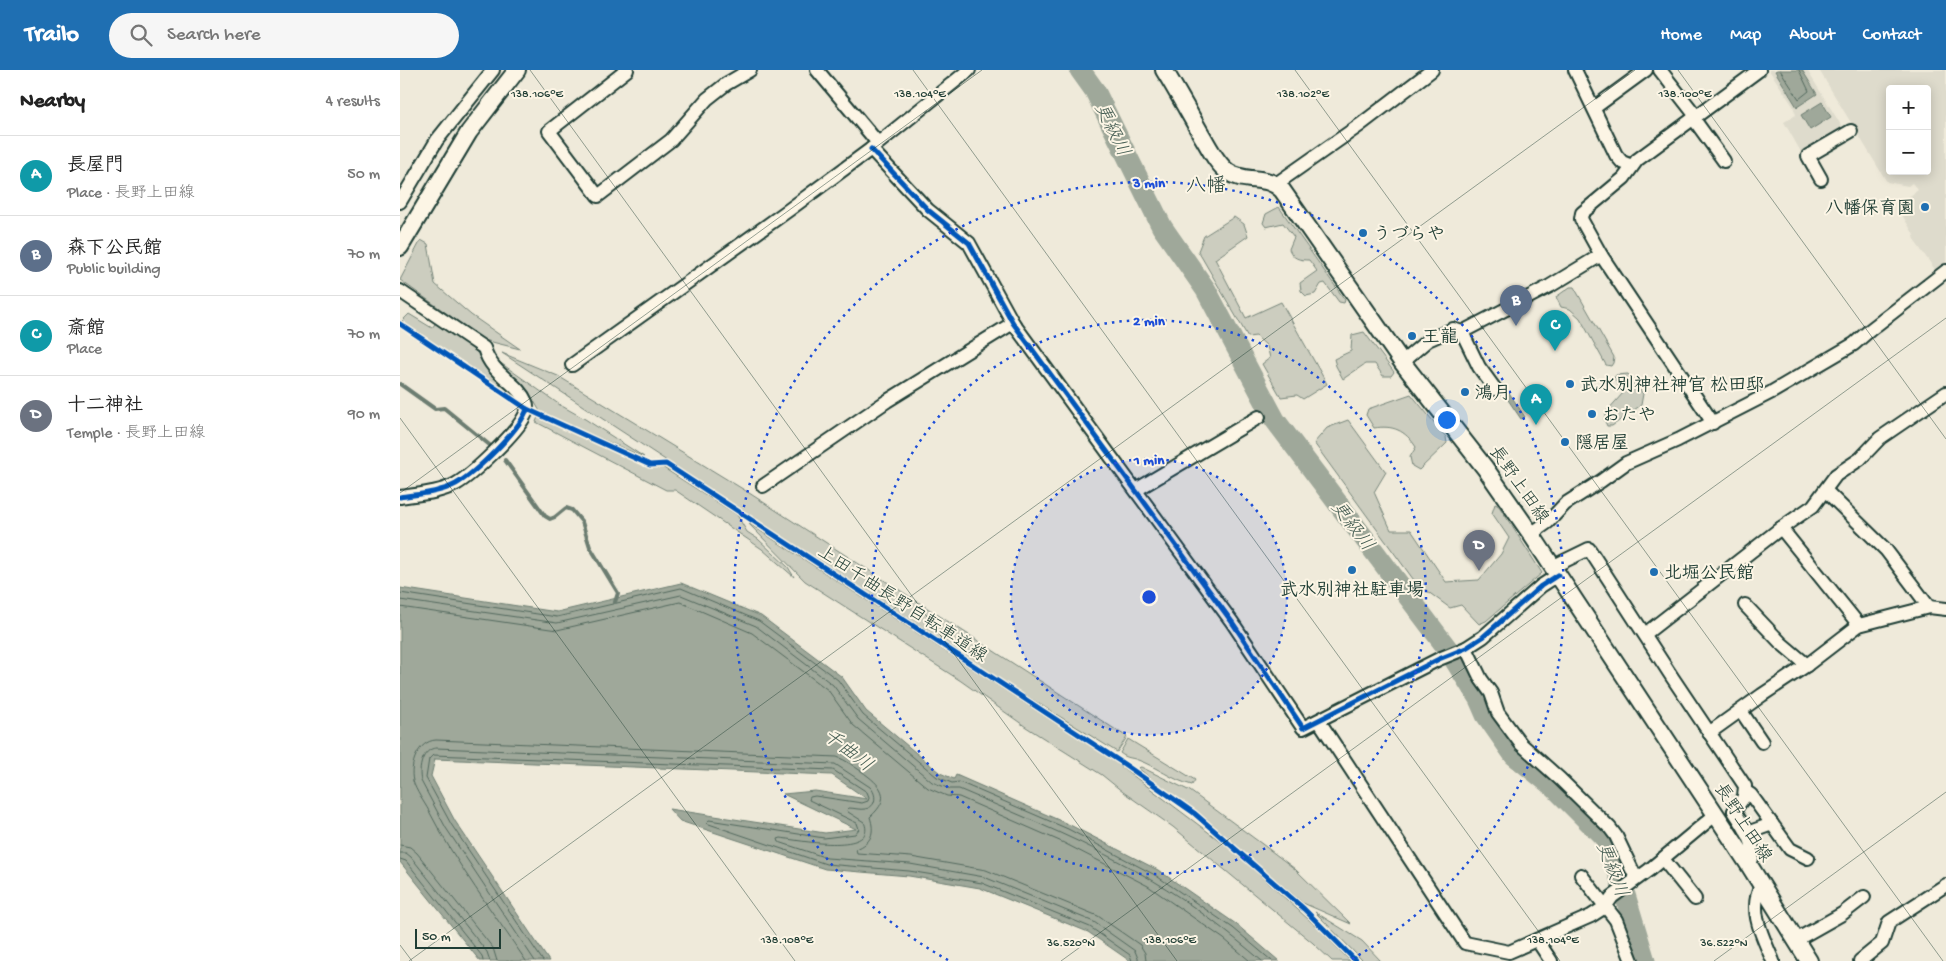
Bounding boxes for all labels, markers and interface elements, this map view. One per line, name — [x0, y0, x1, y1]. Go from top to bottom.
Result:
search box — [109, 13, 459, 58]
text: Trailo — [25, 21, 79, 50]
icon: search — [127, 21, 155, 49]
text: Search here — [167, 24, 261, 47]
text: Home — [1660, 25, 1702, 46]
text: Map — [1730, 25, 1761, 46]
text: About — [1789, 25, 1835, 46]
text: Contact — [1863, 25, 1921, 46]
map controls — [1886, 85, 1931, 175]
button: + — [1886, 85, 1931, 130]
text: 138.106°E — [510, 88, 564, 102]
text: 138.104°E — [893, 88, 946, 102]
text: 138.102°E — [1276, 88, 1329, 102]
text: 138.100°E — [1658, 88, 1712, 102]
text: Nearby — [20, 90, 85, 115]
text: 4 results — [325, 93, 380, 112]
water label: 更級川 — [1088, 100, 1134, 161]
button: − — [1886, 130, 1931, 175]
text: 長屋門 — [67, 155, 124, 178]
text: A — [31, 166, 41, 185]
text: 50 m — [347, 166, 380, 185]
text: 3 min — [1132, 175, 1166, 193]
district label: 八幡 — [1186, 175, 1226, 199]
text: Place · 長野上田線 — [67, 185, 195, 204]
place label: 八幡保育園 — [1825, 198, 1915, 220]
marker: 八幡保育園 — [1919, 201, 1931, 213]
place label: うづらや — [1373, 225, 1445, 246]
marker: うづらや — [1357, 227, 1369, 239]
text: 森下公民館 — [67, 238, 162, 261]
text: B — [32, 246, 40, 265]
text: 70 m — [347, 246, 380, 265]
text: Public building — [67, 261, 161, 280]
pin: B — [1500, 285, 1532, 326]
pin: C — [1539, 310, 1571, 351]
text: 2 min — [1133, 313, 1166, 331]
text: 斎館 — [67, 318, 105, 341]
text: C — [32, 326, 40, 345]
text: 70 m — [347, 326, 380, 345]
place label: 王龍 — [1422, 327, 1458, 349]
marker: 王龍 — [1406, 330, 1418, 342]
text: Place — [67, 341, 102, 360]
place label: 武水別神社神官 松田邸 — [1580, 375, 1764, 397]
marker: 武水別神社神官 松田邸 — [1564, 378, 1576, 390]
place label: 鴻月 — [1475, 383, 1511, 405]
pin: A — [1520, 384, 1552, 425]
marker: 鴻月 — [1459, 386, 1471, 398]
text: 十二神社 — [67, 395, 143, 418]
text: D — [31, 406, 41, 425]
text: 90 m — [348, 406, 380, 425]
place label: おたや — [1602, 406, 1656, 427]
your location — [1434, 407, 1460, 433]
marker: おたや — [1586, 408, 1598, 420]
text: Temple · 長野上田線 — [67, 425, 205, 444]
place label: 隠居屋 — [1575, 433, 1629, 455]
marker: 隠居屋 — [1559, 436, 1571, 448]
street label: 長野上田線 — [1484, 442, 1553, 528]
text: 1 min — [1133, 452, 1165, 470]
water label: 更級川 — [1325, 497, 1378, 557]
pin: D — [1463, 530, 1495, 571]
street label: 上田千曲長野自転車道線 — [813, 542, 991, 668]
place label: 北堀公民館 — [1664, 563, 1754, 585]
marker: 武水別神社駐車場 — [1346, 564, 1358, 576]
marker: 北堀公民館 — [1648, 566, 1660, 578]
place label: 武水別神社駐車場 — [1280, 580, 1424, 602]
centre of rings — [1140, 588, 1158, 606]
water label: 千曲川 — [817, 725, 876, 778]
street label: 長野上田線 — [1709, 779, 1776, 867]
water label: 更級川 — [1590, 840, 1632, 901]
scale bar — [415, 926, 501, 949]
text: 50 m — [422, 929, 451, 946]
text: 138.108°E — [760, 934, 814, 948]
text: 138.106°E — [1143, 934, 1197, 948]
text: 138.104°E — [1526, 934, 1579, 948]
text: 36.520°N — [1046, 937, 1095, 951]
text: 36.522°N — [1699, 937, 1748, 951]

